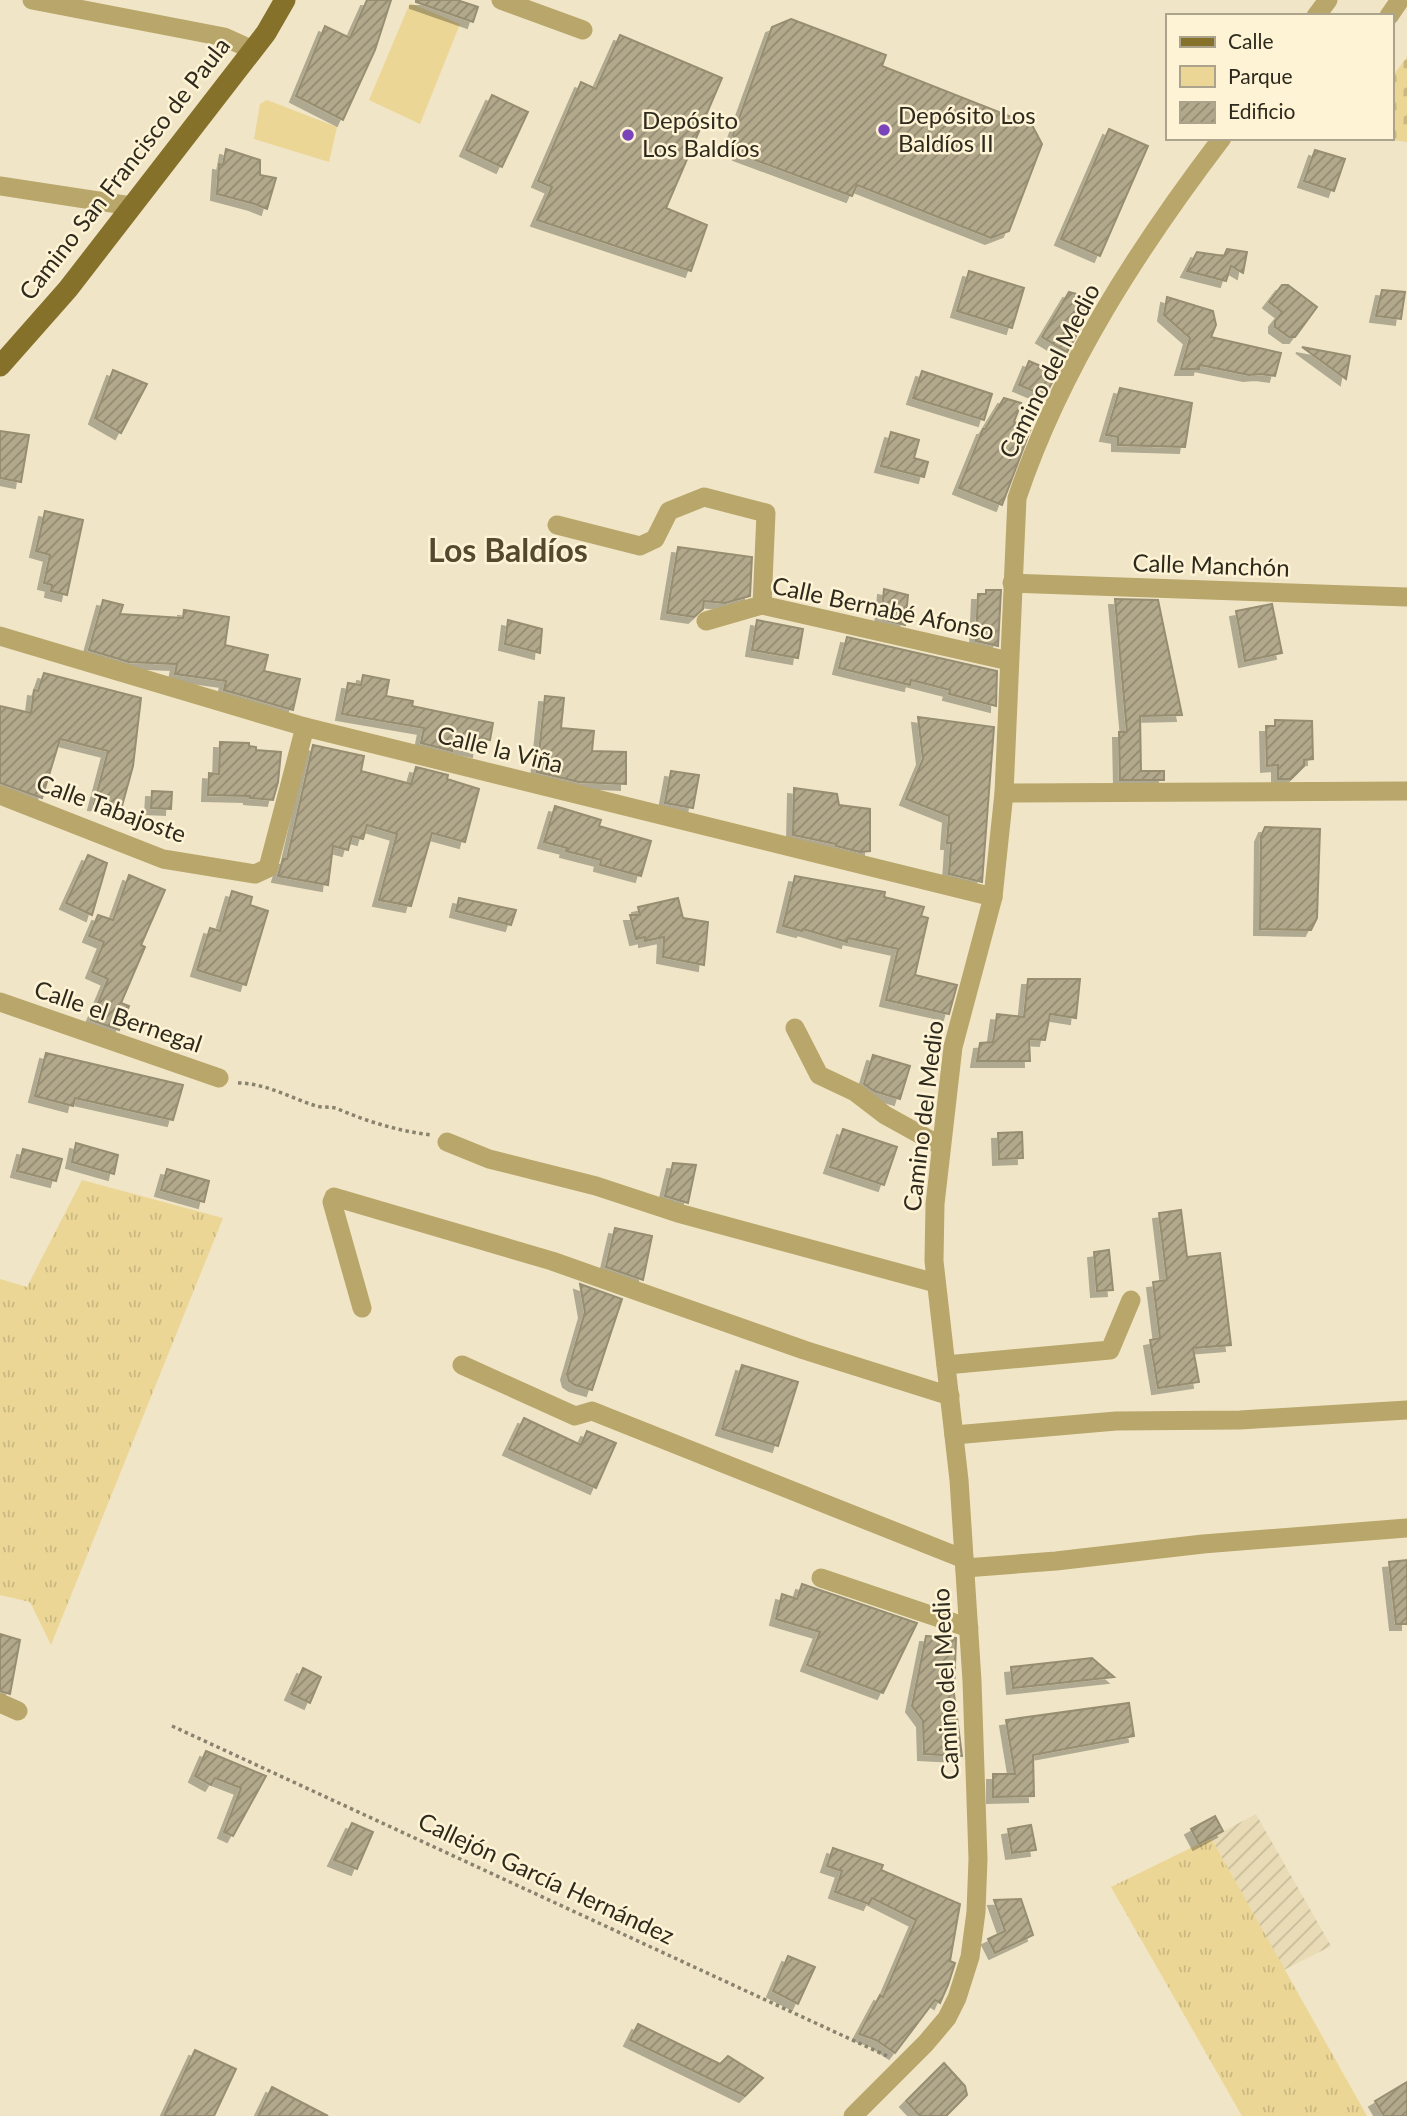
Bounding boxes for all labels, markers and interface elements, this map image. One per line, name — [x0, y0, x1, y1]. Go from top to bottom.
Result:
legend — [1166, 14, 1393, 140]
text: Calle — [1228, 28, 1273, 53]
street label: Camino San Francisco de Paula — [12, 31, 235, 305]
text: Parque — [1228, 63, 1293, 88]
text: Edificio — [1228, 98, 1296, 123]
place label: Depósito Los Baldíos II — [898, 100, 1036, 157]
place label: Depósito Los Baldíos — [642, 105, 760, 162]
marker: Depósito Los Baldíos II — [876, 122, 892, 138]
marker: Depósito Los Baldíos — [620, 127, 636, 143]
street label: Camino del Medio — [992, 278, 1105, 462]
district label: Los Baldíos — [428, 530, 588, 569]
street label: Calle Manchón — [1132, 547, 1290, 582]
street label: Calle Bernabé Afonso — [770, 570, 997, 645]
street label: Calle la Viña — [435, 719, 566, 778]
street label: Calle Tabajoste — [33, 767, 190, 848]
street label: Calle el Bernegal — [31, 973, 206, 1058]
street label: Camino del Medio — [896, 1019, 949, 1213]
street label: Camino del Medio — [925, 1587, 964, 1781]
street label: Callejón García Hernández — [414, 1806, 679, 1950]

